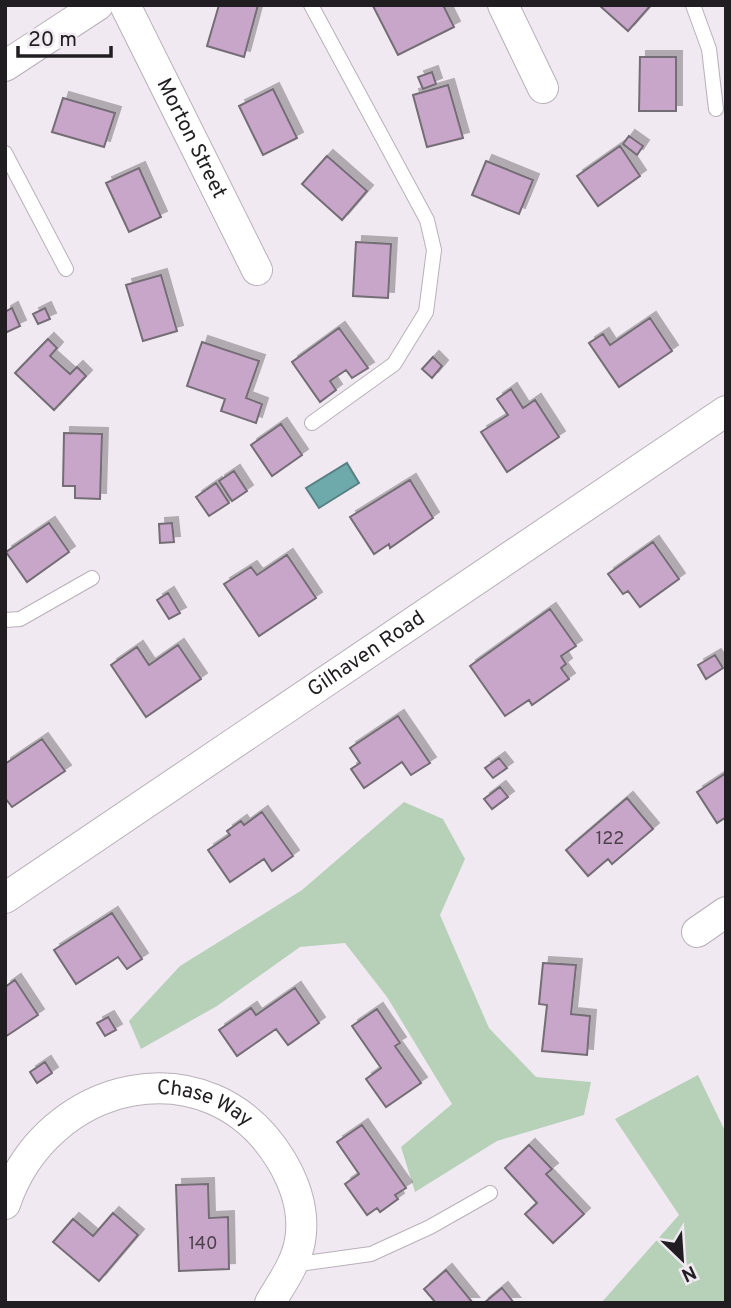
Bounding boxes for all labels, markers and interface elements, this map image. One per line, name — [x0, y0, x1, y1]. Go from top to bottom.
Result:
scale bar — [18, 14, 110, 58]
text: 20 m — [28, 27, 77, 54]
street label: Morton Street — [150, 74, 233, 203]
street label: Gilhaven Road — [302, 605, 430, 703]
house number: 122 — [596, 828, 624, 851]
street label: Chase Way — [156, 1075, 258, 1133]
north arrow — [647, 1224, 717, 1294]
house number: 140 — [188, 1233, 218, 1256]
text: N — [677, 1259, 700, 1286]

